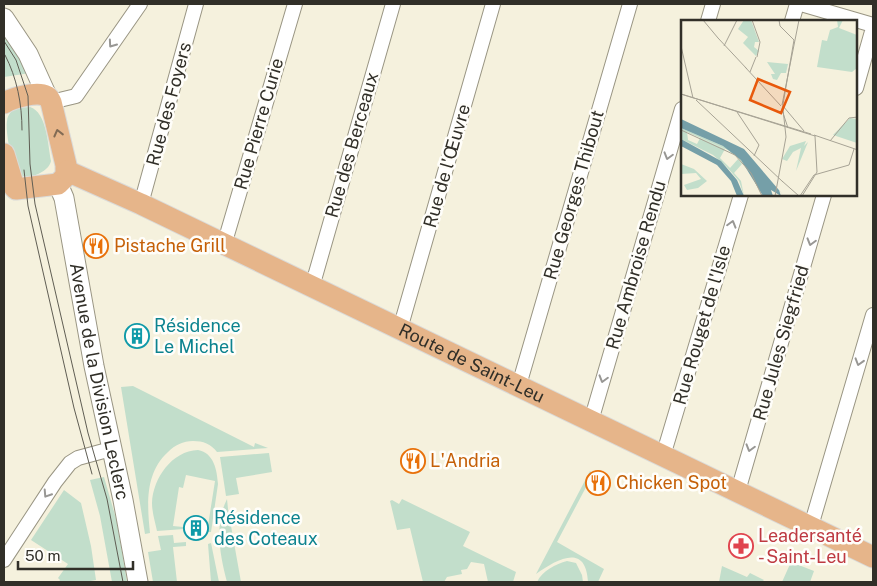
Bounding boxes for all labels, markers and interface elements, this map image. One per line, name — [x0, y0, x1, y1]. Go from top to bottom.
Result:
inset map — [681, 20, 857, 196]
one-way arrow — [109, 38, 118, 48]
street label: Rue des Foyers — [142, 40, 195, 168]
street label: Rue Pierre Curie — [230, 56, 287, 192]
street label: Rue des Berceaux — [321, 70, 382, 220]
street label: Rue de l'Œuvre — [419, 102, 474, 230]
street label: Rue Georges Thibout — [539, 108, 608, 282]
one-way arrow — [53, 128, 64, 137]
one-way arrow — [664, 151, 674, 159]
street label: Rue Ambroise Rendu — [601, 178, 670, 352]
one-way arrow — [726, 221, 736, 229]
restaurant icon: Pistache Grill — [83, 233, 109, 259]
place label: Pistache Grill — [114, 235, 226, 256]
one-way arrow — [806, 237, 816, 245]
street label: Rue Rouget de l'Isle — [669, 243, 734, 407]
street label: Avenue de la Division Leclerc — [66, 261, 134, 502]
street label: Rue Jules Siegfried — [748, 263, 813, 423]
place label: Résidence Le Michel — [154, 315, 241, 357]
street label: Route de Saint-Leu — [395, 319, 548, 407]
building icon: Résidence Le Michel — [124, 323, 150, 349]
one-way arrow — [855, 357, 865, 365]
one-way arrow — [598, 374, 608, 382]
one-way arrow — [746, 444, 756, 452]
restaurant icon: L'Andria — [400, 448, 426, 474]
place label: L'Andria — [430, 450, 500, 471]
restaurant icon: Chicken Spot — [585, 470, 611, 496]
place label: Chicken Spot — [616, 472, 727, 493]
one-way arrow — [44, 489, 53, 498]
place label: Résidence des Coteaux — [214, 507, 318, 549]
building icon: Résidence des Coteaux — [183, 515, 209, 541]
place label: Leadersanté - Saint-Leu — [758, 525, 862, 567]
pharmacy icon: Leadersanté - Saint-Leu — [728, 533, 754, 559]
scale bar — [18, 538, 132, 570]
text: 50 m — [25, 547, 60, 564]

